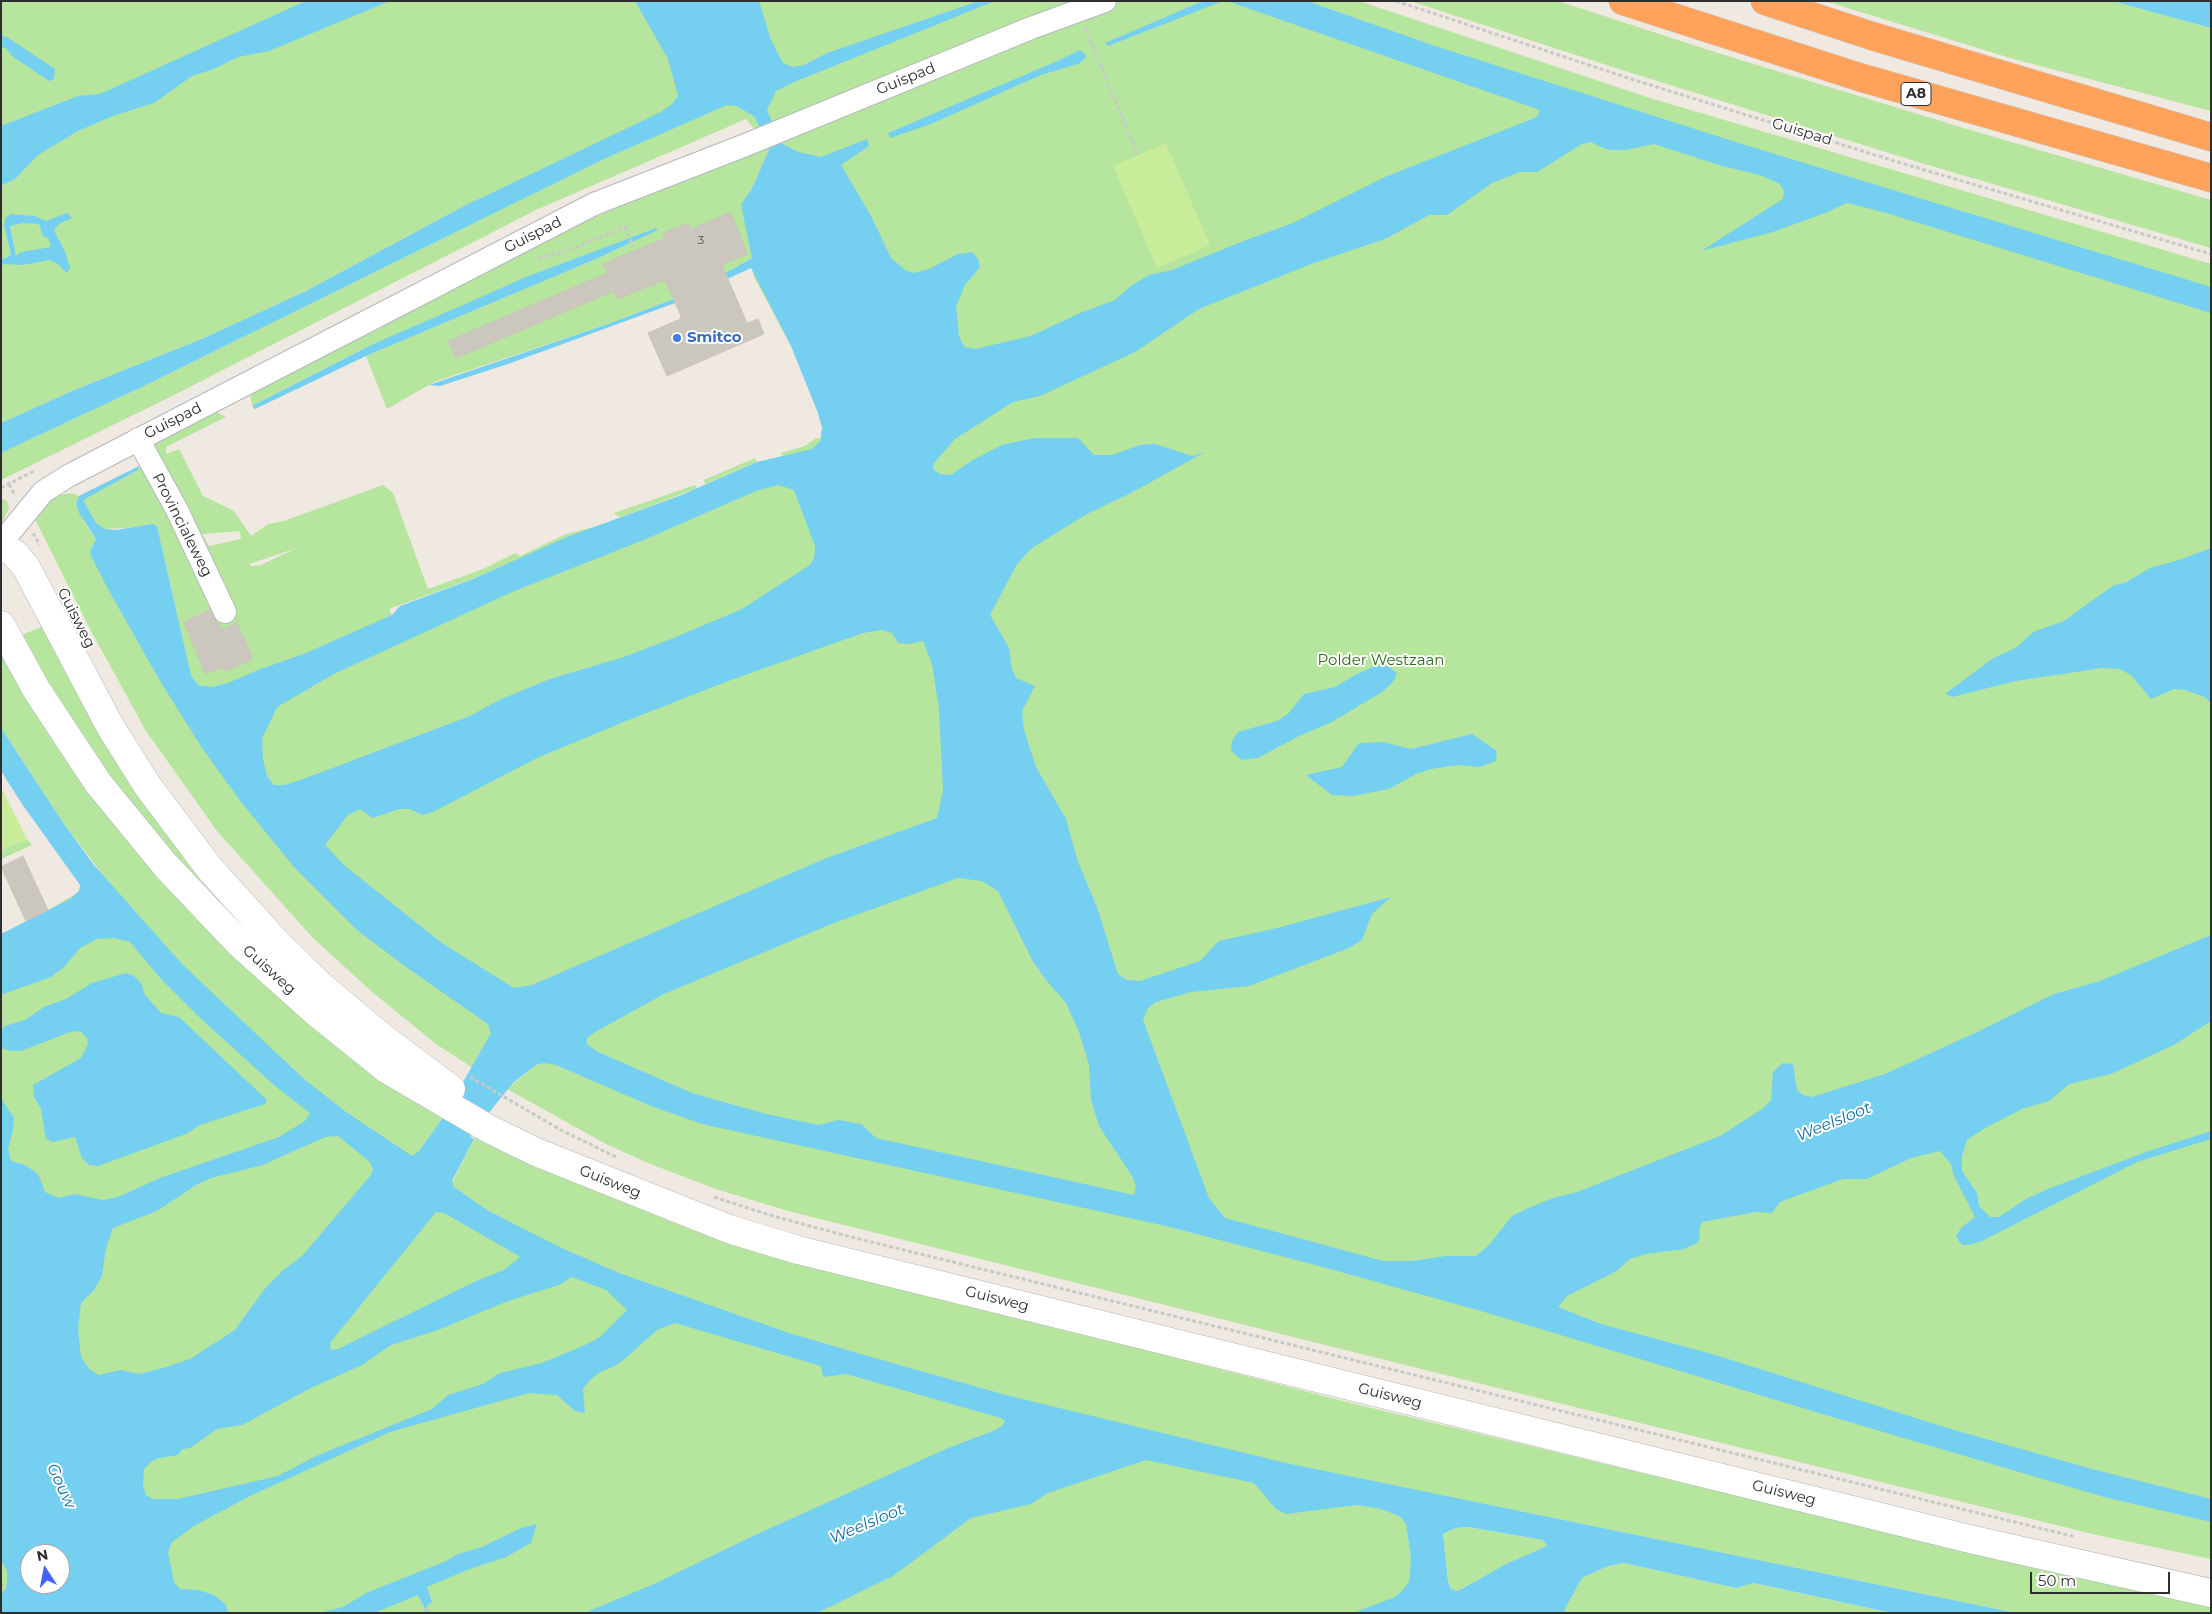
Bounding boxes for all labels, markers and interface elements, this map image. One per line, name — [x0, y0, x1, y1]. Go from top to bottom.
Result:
street label: Guispad — [874, 59, 938, 99]
road number: A8 — [1901, 82, 1931, 106]
street label: Guispad — [1770, 114, 1834, 150]
street label: Guispad — [501, 213, 565, 257]
house number: 3 — [698, 233, 704, 247]
place label: Smitco — [687, 329, 742, 347]
marker: Smitco — [671, 332, 683, 344]
street label: Guispad — [141, 399, 205, 443]
street label: Provincialeweg — [148, 470, 216, 580]
street label: Guisweg — [53, 585, 99, 651]
park label: Polder Westzaan — [1317, 652, 1445, 670]
street label: Guisweg — [239, 942, 299, 998]
water label: Weelsloot — [1794, 1098, 1874, 1146]
street label: Guisweg — [576, 1161, 644, 1203]
street label: Guisweg — [963, 1282, 1031, 1316]
street label: Guisweg — [1356, 1379, 1424, 1413]
water label: Gouw — [42, 1461, 80, 1511]
street label: Guisweg — [1750, 1476, 1818, 1510]
water label: Weelsloot — [827, 1500, 907, 1548]
north arrow — [20, 1544, 70, 1594]
text: N — [35, 1545, 50, 1565]
scale bar — [2032, 1562, 2172, 1594]
text: 50 m — [2038, 1571, 2076, 1590]

